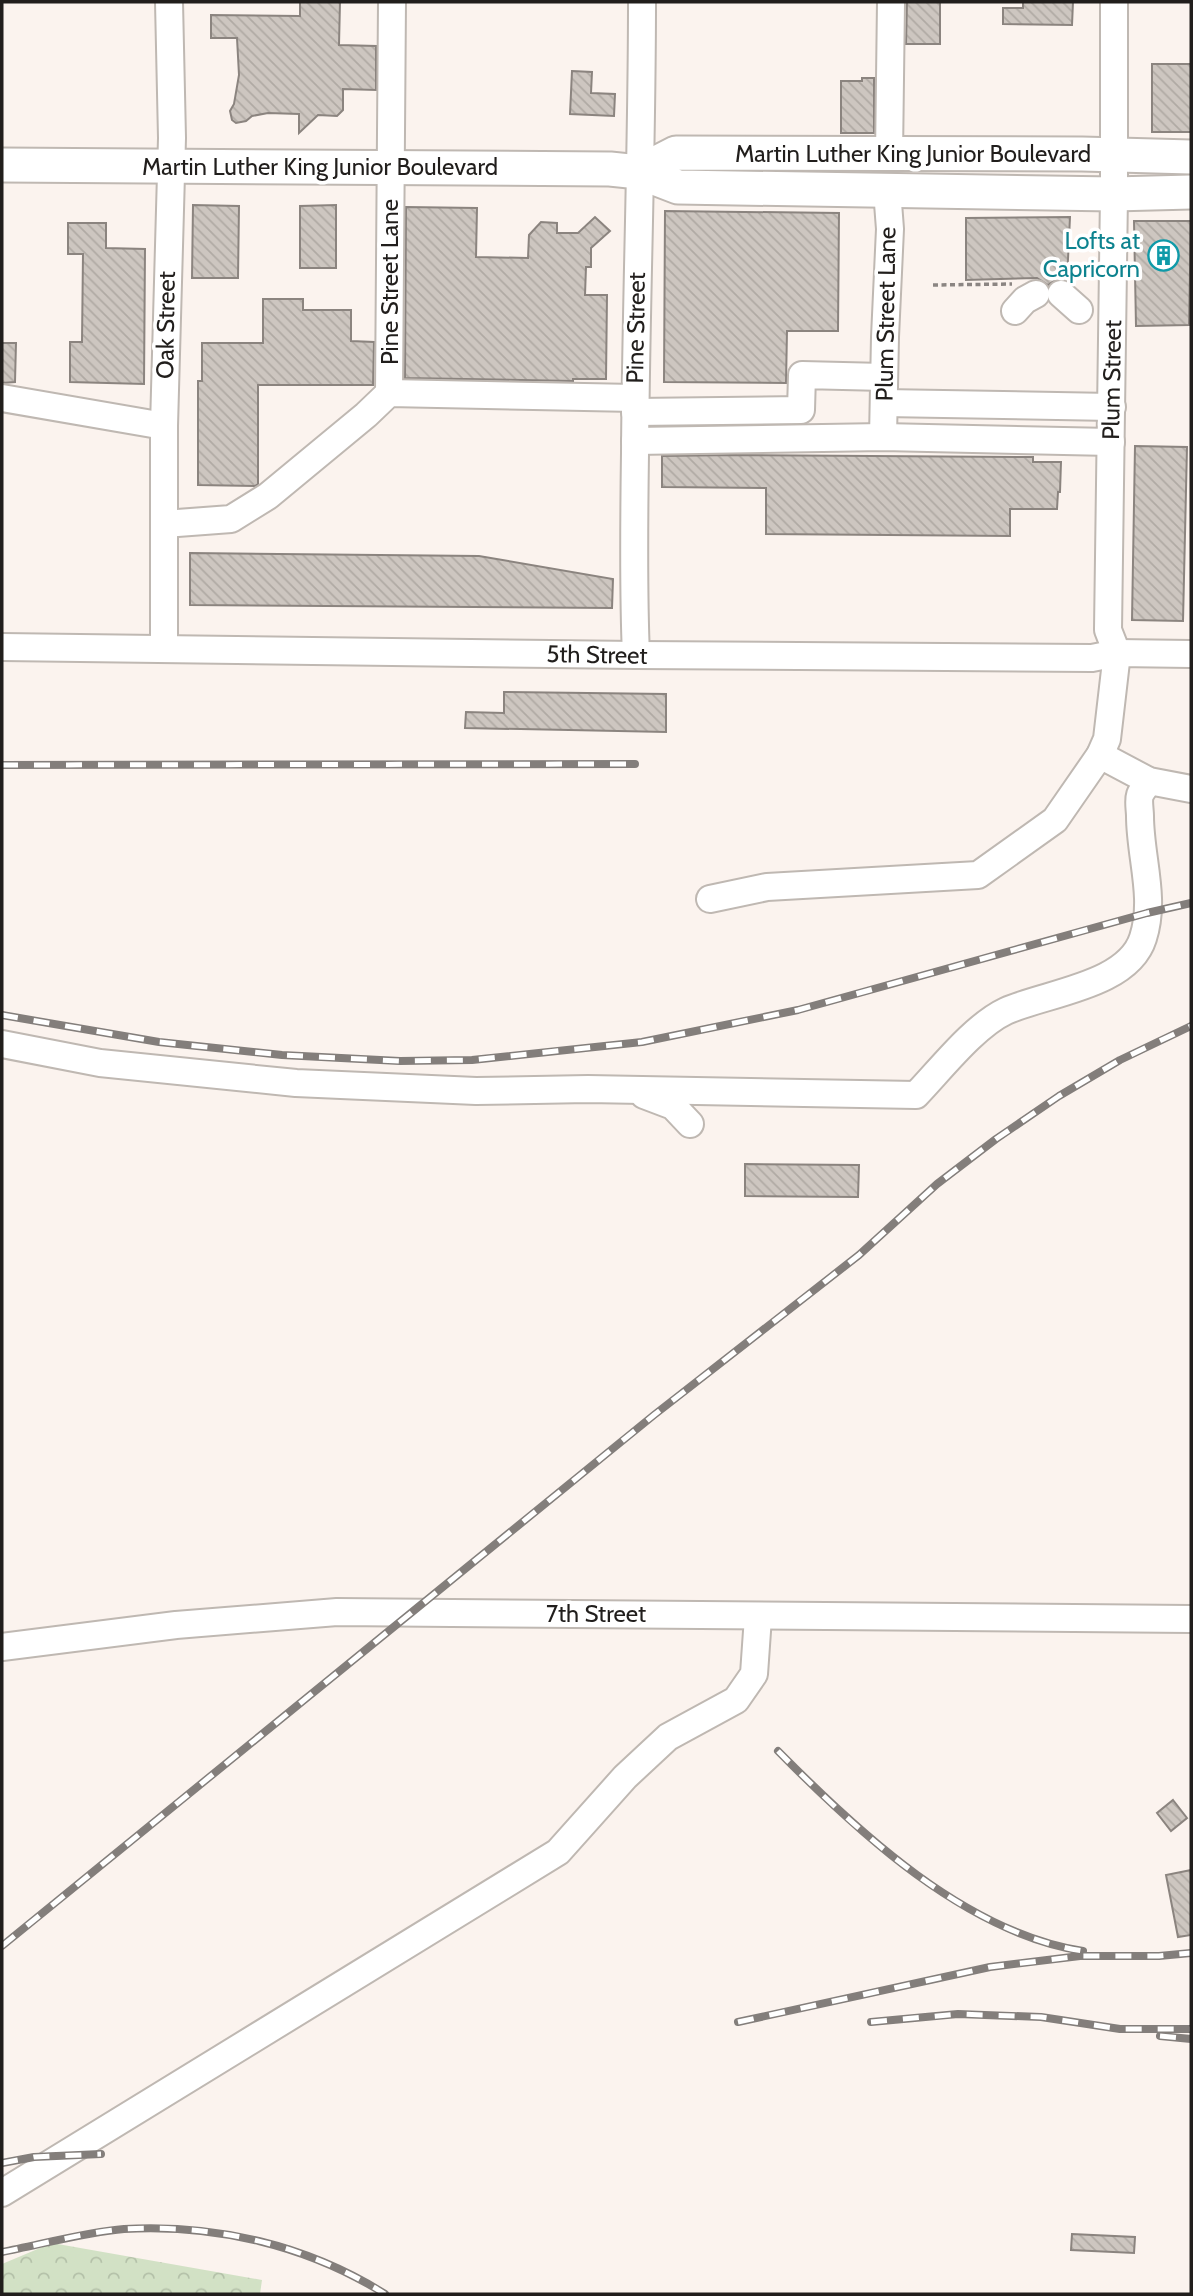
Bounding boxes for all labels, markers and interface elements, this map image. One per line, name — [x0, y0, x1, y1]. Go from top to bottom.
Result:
street label: Martin Luther King Junior Boulevard — [735, 139, 1091, 168]
street label: Martin Luther King Junior Boulevard — [142, 152, 498, 181]
street label: Pine Street Lane — [375, 199, 404, 365]
street label: Plum Street Lane — [869, 226, 902, 402]
place label: Lofts at Capricorn — [1043, 226, 1140, 283]
building icon: Lofts at Capricorn — [1146, 238, 1180, 272]
street label: Oak Street — [150, 271, 181, 379]
street label: Pine Street — [620, 272, 651, 384]
street label: Plum Street — [1096, 320, 1127, 440]
street label: 5th Street — [546, 639, 648, 670]
street label: 7th Street — [546, 1599, 646, 1628]

